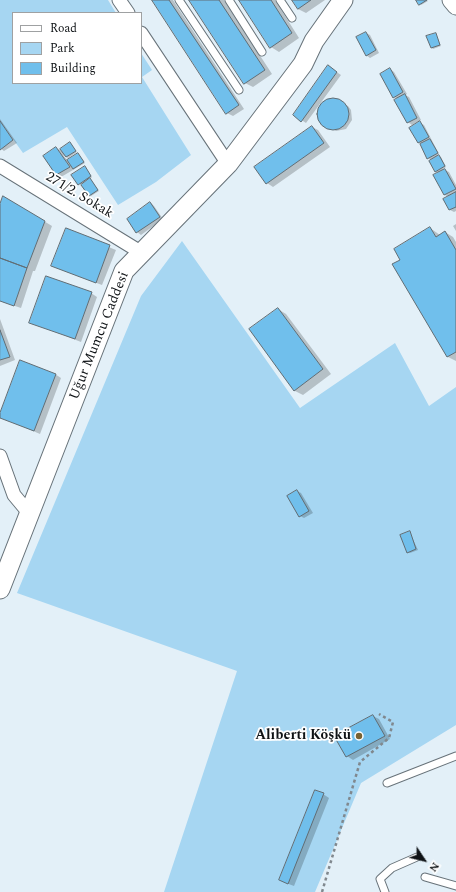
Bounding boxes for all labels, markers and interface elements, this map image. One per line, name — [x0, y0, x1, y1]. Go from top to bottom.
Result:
legend — [12, 12, 142, 84]
text: Road — [50, 19, 77, 38]
text: Park — [50, 39, 75, 58]
text: Building — [50, 59, 96, 78]
street label: 271/2. Sokak — [42, 169, 116, 223]
street label: Uğur Mumcu Caddesi — [67, 269, 133, 403]
place label: Aliberti Köşkü — [255, 728, 351, 744]
marker: Aliberti Köşkü — [354, 731, 364, 741]
north arrow — [404, 840, 444, 880]
text: N — [425, 859, 444, 876]

